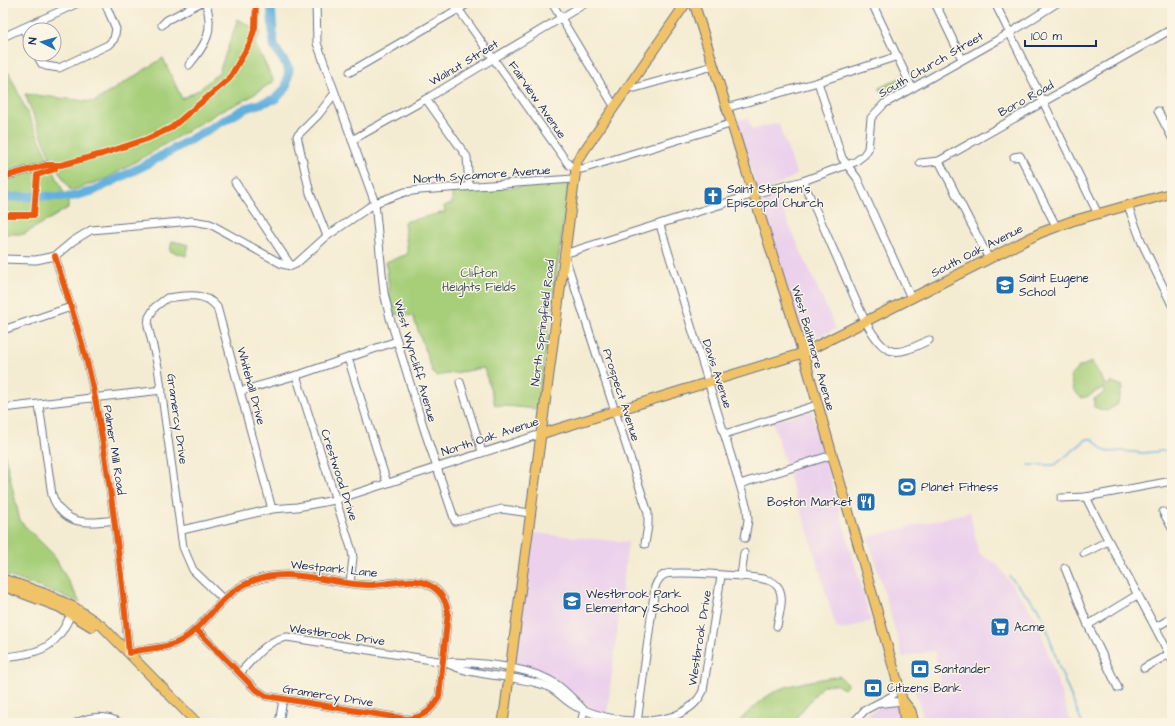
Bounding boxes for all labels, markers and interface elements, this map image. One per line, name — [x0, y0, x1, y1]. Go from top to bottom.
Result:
north arrow — [22, 22, 62, 62]
scale bar — [1025, 22, 1096, 48]
street label: South Church Street — [875, 28, 987, 102]
text: 100 m — [1031, 28, 1062, 45]
street label: Walnut Street — [426, 36, 502, 90]
text: N — [25, 37, 40, 45]
street label: Fairview Avenue — [504, 58, 570, 143]
street label: Boro Road — [995, 77, 1057, 121]
street label: North Sycamore Avenue — [413, 162, 552, 189]
place label: Saint Stephen's Episcopal Church — [727, 181, 823, 212]
church icon: Saint Stephen's Episcopal Church — [702, 185, 724, 207]
street label: South Oak Avenue — [928, 220, 1027, 282]
street label: North Springfield Road — [527, 259, 560, 387]
park label: Clifton Heights Fields — [442, 265, 516, 297]
place label: Saint Eugene School — [1019, 270, 1089, 301]
school or university icon: Saint Eugene School — [994, 274, 1016, 296]
street label: West Baltimore Avenue — [787, 283, 839, 413]
street label: West Wyncliff Avenue — [388, 298, 441, 425]
street label: Davis Avenue — [698, 337, 736, 411]
street label: Whitehall Drive — [232, 345, 270, 427]
street label: Prospect Avenue — [598, 346, 644, 444]
street label: Gramercy Drive — [161, 373, 192, 466]
street label: Palmer Mill Road — [99, 404, 129, 496]
street label: North Oak Avenue — [439, 413, 542, 461]
street label: Crestwood Drive — [316, 427, 362, 524]
sports icon: Planet Fitness — [896, 476, 918, 498]
place label: Planet Fitness — [921, 479, 998, 496]
restaurant icon: Boston Market — [855, 491, 877, 513]
place label: Boston Market — [767, 494, 852, 511]
street label: Westpark Lane — [290, 556, 379, 582]
place label: Westbrook Park Elementary School — [586, 586, 689, 618]
street label: Westbrook Drive — [684, 588, 716, 687]
school or university icon: Westbrook Park Elementary School — [561, 590, 583, 612]
supermarket icon: Acme — [989, 616, 1011, 638]
place label: Acme — [1014, 619, 1046, 636]
street label: Westbrook Drive — [288, 620, 387, 650]
bank icon: Santander — [909, 658, 931, 680]
place label: Santander — [934, 661, 990, 678]
bank icon: Citizens Bank — [862, 677, 884, 699]
street label: Gramercy Drive — [281, 680, 375, 713]
place label: Citizens Bank — [887, 680, 962, 697]

